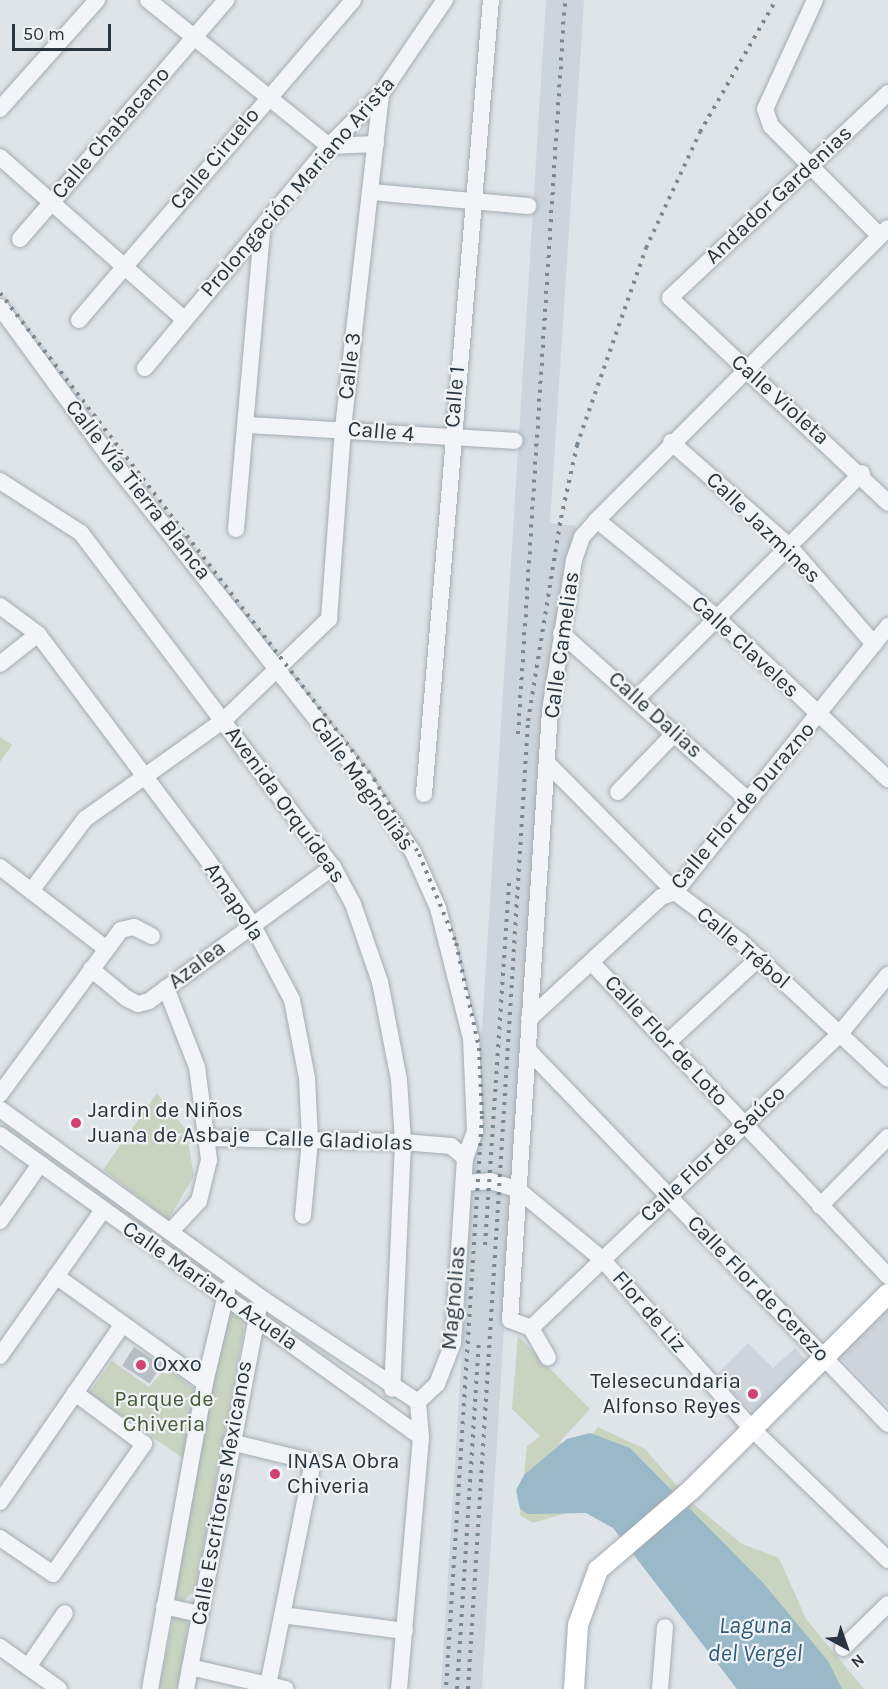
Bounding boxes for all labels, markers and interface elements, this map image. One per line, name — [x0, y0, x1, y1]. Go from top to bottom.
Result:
scale bar — [15, 12, 114, 50]
text: 50 m — [23, 23, 65, 45]
street label: Calle Chabacano — [46, 61, 176, 205]
street label: Prolongación Mariano Arista — [195, 71, 401, 303]
street label: Calle Ciruelo — [165, 103, 265, 215]
street label: Andador Gardenias — [700, 120, 858, 270]
street label: Calle 3 — [333, 331, 367, 401]
street label: Calle Violeta — [725, 349, 835, 451]
street label: Calle 1 — [439, 365, 471, 429]
street label: Calle Vía Tierra Blanca — [59, 395, 217, 585]
street label: Calle 4 — [347, 416, 415, 448]
street label: Calle Jazmines — [700, 467, 826, 589]
street label: Calle Camelias — [539, 570, 585, 720]
street label: Calle Claveles — [686, 590, 804, 704]
street label: Calle Dalias — [603, 666, 707, 764]
street label: Calle Magnolias — [305, 712, 419, 856]
street label: Calle Flor de Durazno — [665, 717, 821, 895]
street label: Avenida Orquídeas — [219, 721, 351, 889]
street label: Amapola — [198, 858, 270, 946]
street label: Calle Trébol — [691, 901, 795, 995]
street label: Azalea — [163, 935, 231, 995]
street label: Calle Flor de Loto — [599, 970, 733, 1112]
street label: Calle Flor de Saúco — [635, 1080, 791, 1228]
place label: Jardin de Niños Juana de Asbaje — [88, 1097, 250, 1148]
marker: Jardin de Niños Juana de Asbaje — [69, 1116, 83, 1130]
street label: Calle Gladiolas — [264, 1125, 414, 1157]
street label: Calle Flor de Cerezo — [681, 1210, 835, 1368]
street label: Calle Mariano Azuela — [117, 1215, 303, 1357]
street label: Magnolias — [436, 1245, 472, 1351]
street label: Flor de Liz — [606, 1266, 692, 1358]
place label: Oxxo — [153, 1352, 202, 1378]
marker: Oxxo — [134, 1358, 148, 1372]
street label: Calle Escritores Mexicanos — [186, 1358, 258, 1628]
place label: Telesecundaria Alfonso Reyes — [590, 1368, 741, 1420]
park label: Parque de Chiveria — [114, 1386, 214, 1438]
marker: Telesecundaria Alfonso Reyes — [746, 1387, 760, 1401]
place label: INASA Obra Chiveria — [287, 1448, 399, 1500]
marker: INASA Obra Chiveria — [268, 1467, 282, 1481]
water label: Laguna del Vergel — [708, 1612, 802, 1668]
north arrow — [816, 1617, 876, 1677]
text: N — [847, 1650, 868, 1672]

